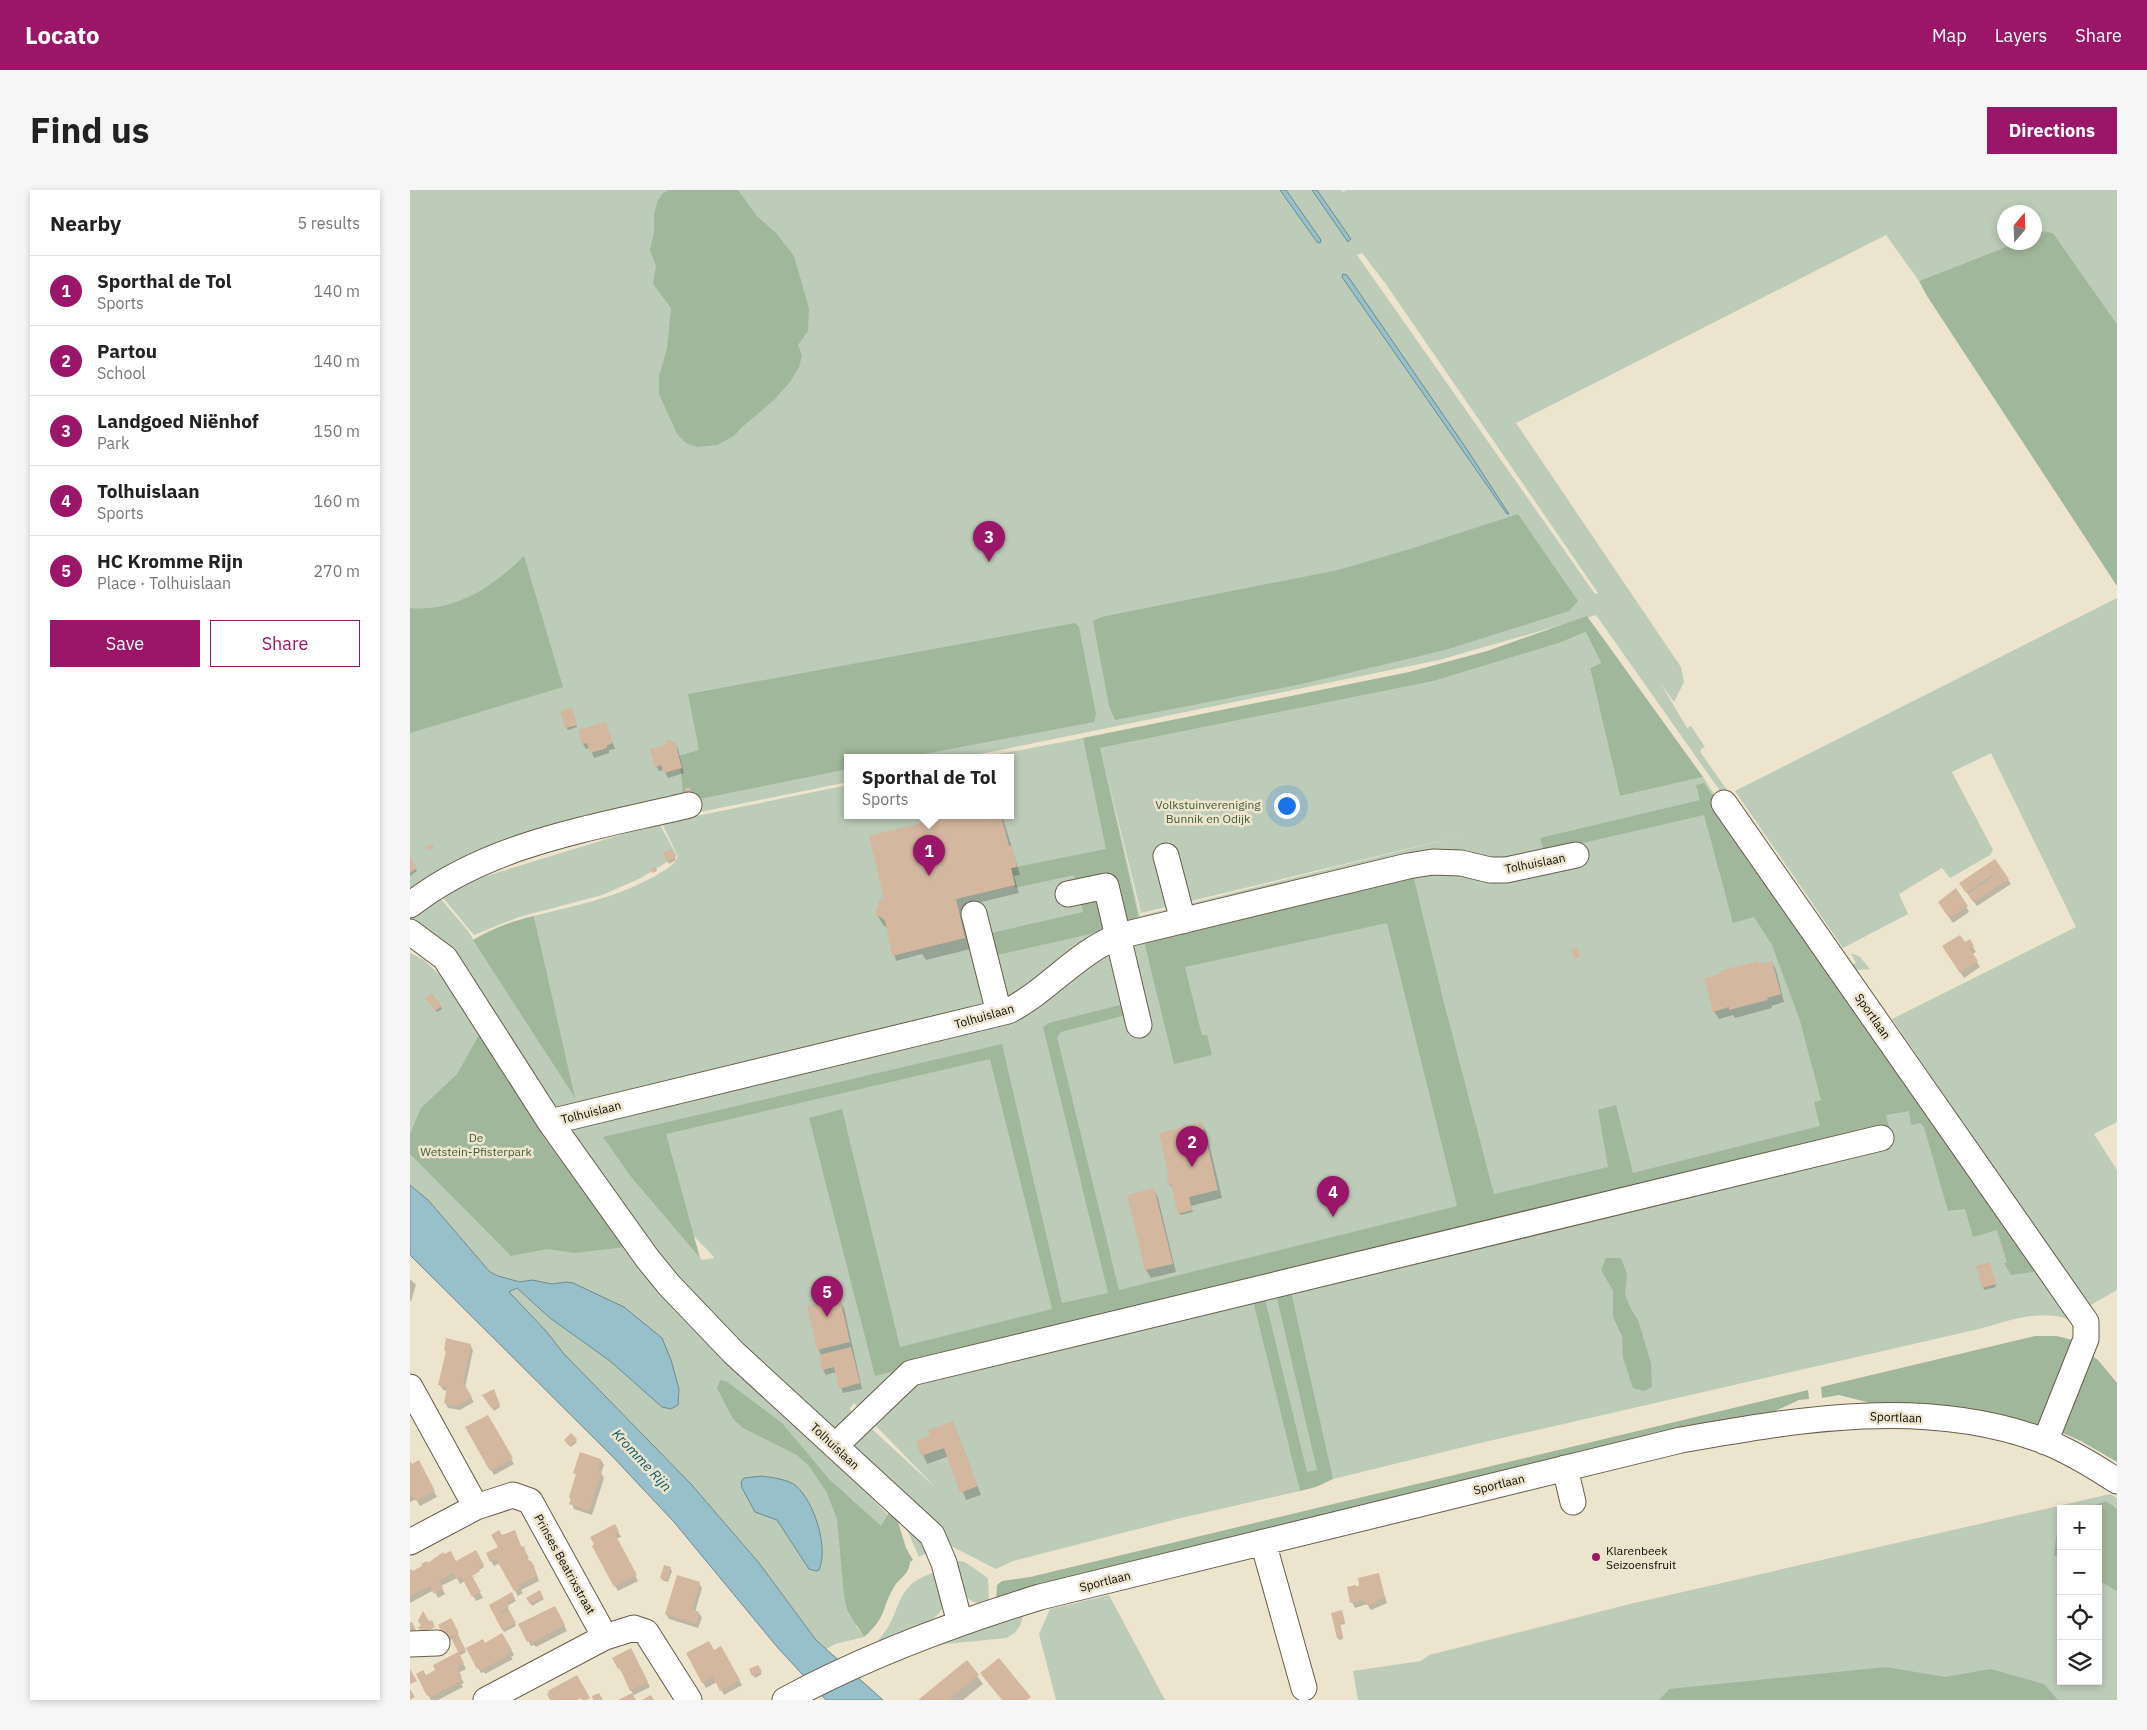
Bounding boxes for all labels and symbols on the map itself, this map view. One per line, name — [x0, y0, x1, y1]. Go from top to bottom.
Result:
north arrow — [1997, 205, 2042, 250]
pin: 3 — [973, 521, 1005, 562]
your location — [1274, 793, 1300, 819]
park label: Volkstuinvereniging Bunnik en Odijk — [1155, 797, 1261, 826]
pin: 1 — [913, 835, 945, 876]
street label: Tolhuislaan — [1503, 850, 1567, 876]
street label: Sportlaan — [1852, 990, 1894, 1042]
street label: Tolhuislaan — [952, 1000, 1016, 1032]
street label: Tolhuislaan — [559, 1097, 623, 1127]
pin: 2 — [1176, 1126, 1208, 1167]
park label: De Wetstein-Pfisterpark — [420, 1130, 532, 1159]
pin: 4 — [1317, 1176, 1349, 1217]
pin: 5 — [811, 1276, 843, 1317]
street label: Sportlaan — [1870, 1409, 1922, 1425]
street label: Tolhuislaan — [807, 1420, 863, 1472]
water label: Kromme Rijn — [608, 1425, 676, 1495]
street label: Sportlaan — [1472, 1470, 1526, 1498]
street label: Prinses Beatrixstraat — [531, 1511, 599, 1617]
place label: Klarenbeek Seizoensfruit — [1606, 1543, 1676, 1572]
marker: Klarenbeek Seizoensfruit — [1590, 1551, 1602, 1563]
street label: Sportlaan — [1078, 1567, 1132, 1595]

